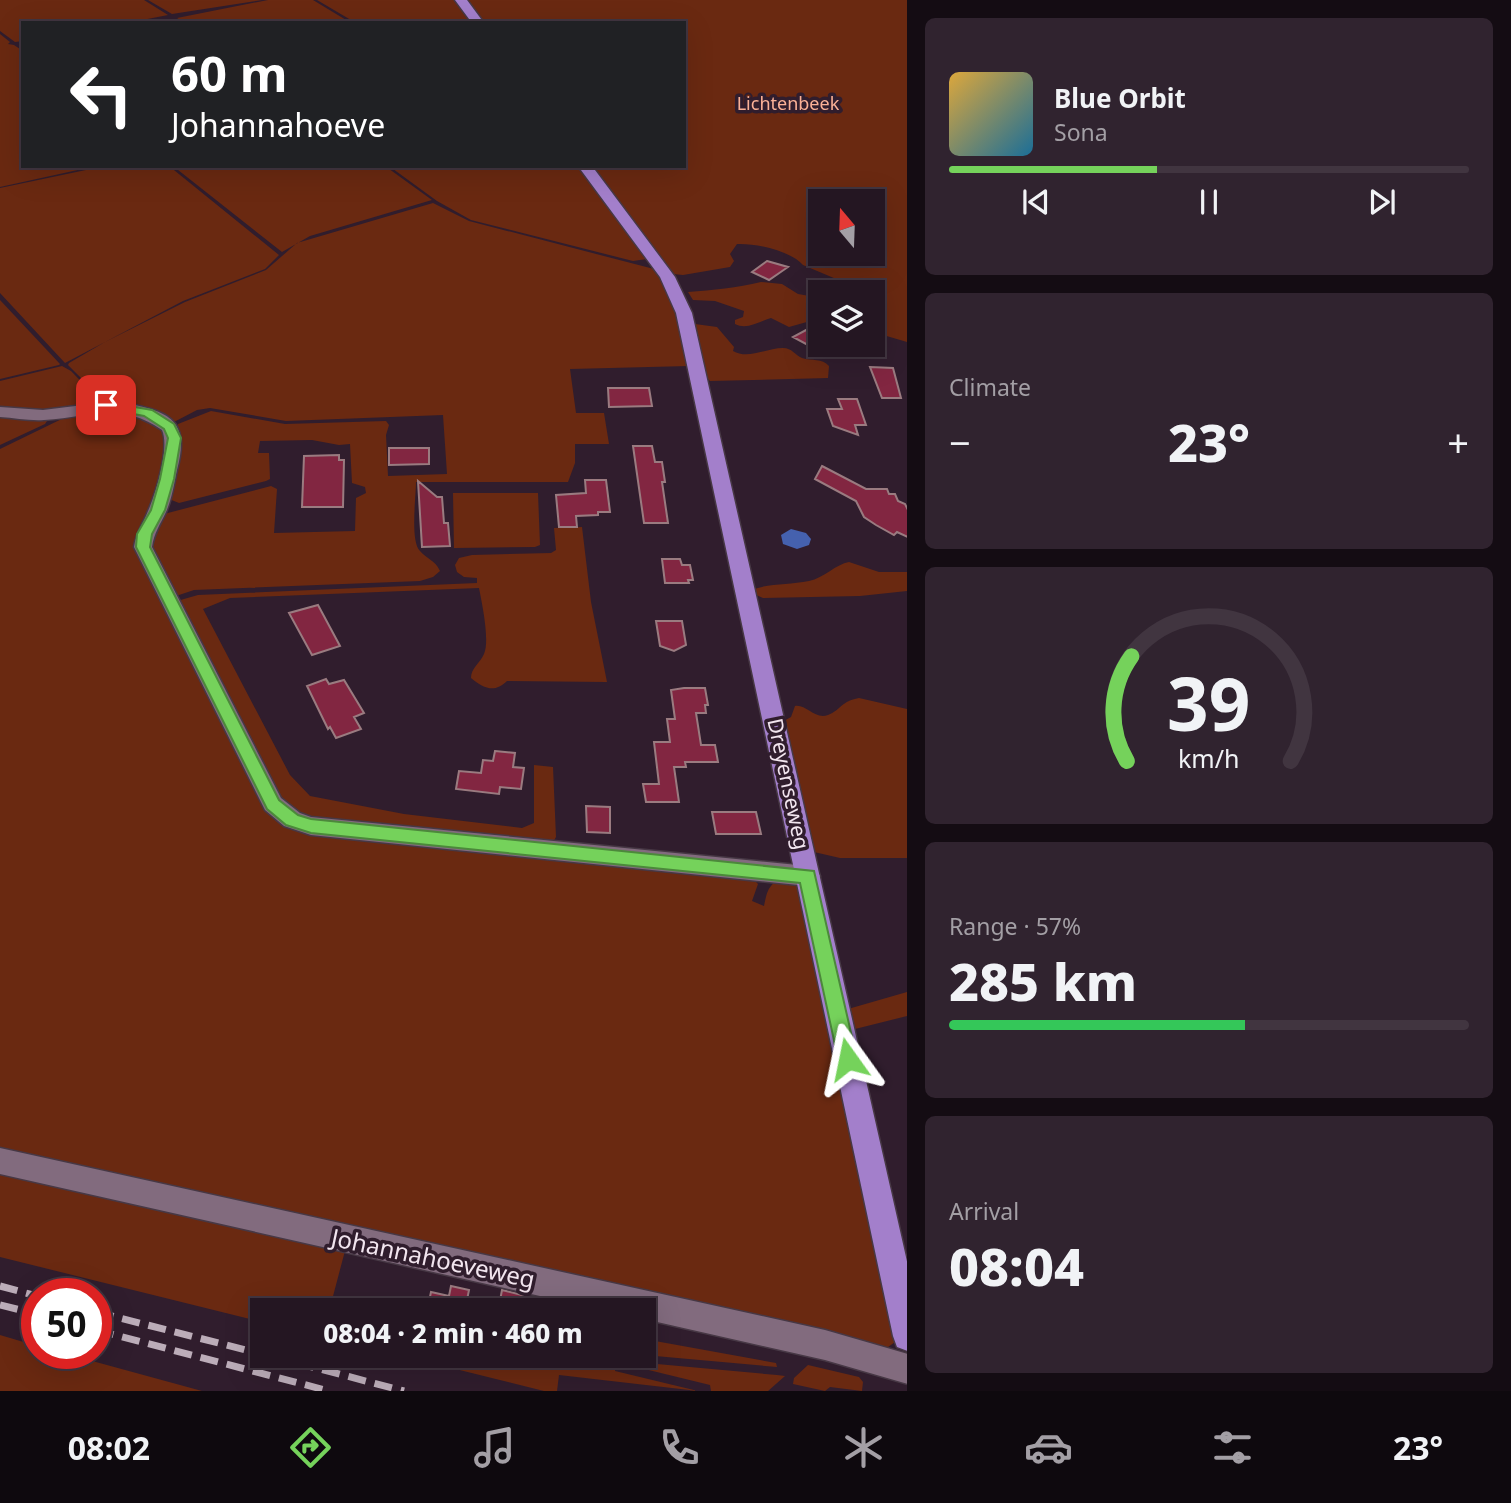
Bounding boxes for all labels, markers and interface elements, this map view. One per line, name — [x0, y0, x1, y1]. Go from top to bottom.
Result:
text: 60 m — [171, 40, 288, 106]
icon: left — [56, 49, 147, 140]
text: Blue Orbit — [1054, 80, 1186, 116]
park label: Lichtenbeek — [737, 91, 840, 115]
text: Johannahoeve — [171, 103, 385, 146]
text: Sona — [1054, 116, 1108, 148]
icon: previous — [1017, 183, 1055, 221]
icon: pause — [1190, 183, 1228, 221]
icon: next — [1363, 183, 1401, 221]
north arrow — [808, 189, 886, 266]
map controls — [808, 189, 885, 357]
button: layers — [808, 280, 885, 357]
text: Climate — [949, 371, 1031, 403]
pin — [76, 375, 136, 435]
icon: arrive — [87, 386, 125, 424]
text: 23° — [1168, 406, 1250, 477]
text: − — [949, 416, 971, 468]
text: + — [1447, 416, 1469, 468]
text: 39 — [1167, 654, 1251, 753]
street label: Dreyenseweg — [761, 716, 817, 852]
text: km/h — [1178, 741, 1240, 775]
text: Range · 57% — [949, 910, 1081, 942]
text: 285 km — [949, 945, 1137, 1016]
position arrow — [811, 1022, 885, 1096]
text: Arrival — [949, 1195, 1019, 1227]
street label: Johannahoeveweg — [327, 1219, 538, 1295]
text: 08:04 — [949, 1230, 1084, 1301]
speed limit sign: 50 — [21, 1278, 112, 1369]
text: 08:04 · 2 min · 460 m — [323, 1315, 583, 1351]
icon: directions — [286, 1423, 335, 1472]
icon: music — [470, 1423, 519, 1472]
icon: phone — [655, 1423, 704, 1472]
icon: climate — [839, 1423, 888, 1472]
icon: car — [1024, 1423, 1073, 1472]
icon: filters — [1208, 1423, 1257, 1472]
text: 08:02 — [68, 1426, 150, 1469]
text: 23° — [1393, 1426, 1443, 1469]

